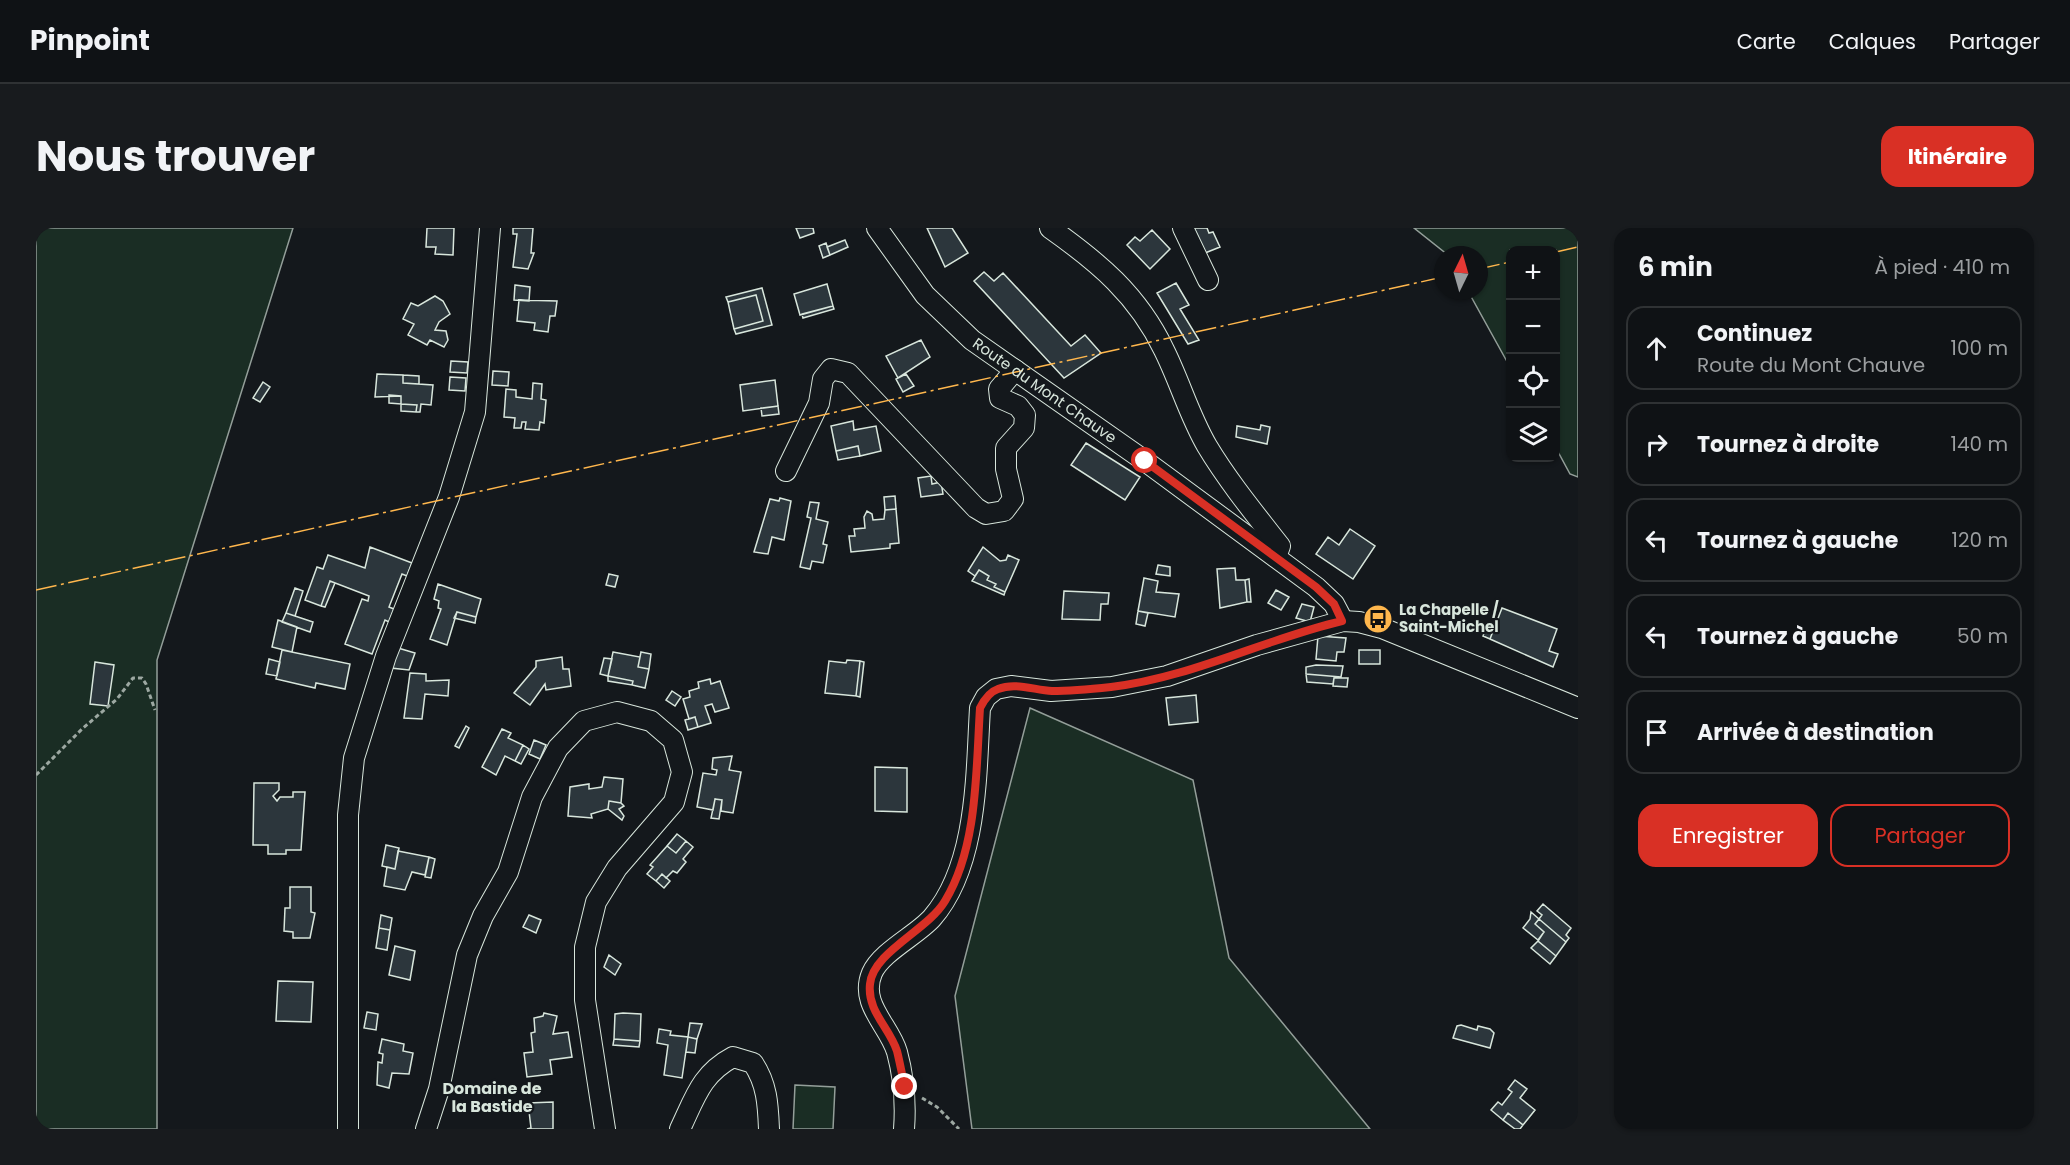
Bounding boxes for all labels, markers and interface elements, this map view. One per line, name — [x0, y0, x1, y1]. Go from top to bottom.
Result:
text: Pinpoint — [30, 21, 150, 60]
text: Carte — [1737, 27, 1796, 56]
text: Calques — [1829, 27, 1916, 56]
text: Partager — [1949, 27, 2040, 56]
button: Itinéraire — [1881, 126, 2034, 187]
text: Nous trouver — [36, 127, 315, 186]
north arrow — [1434, 246, 1488, 300]
map controls — [1506, 246, 1560, 462]
button: + — [1506, 246, 1560, 300]
text: 6 min — [1638, 249, 1713, 285]
text: À pied · 410 m — [1874, 253, 2010, 281]
button: − — [1506, 300, 1560, 354]
text: Continuez — [1697, 318, 1812, 349]
icon: ahead — [1640, 332, 1673, 365]
street label: Route du Mont Chauve — [969, 333, 1121, 448]
text: 100 m — [1951, 334, 2008, 362]
text: Route du Mont Chauve — [1697, 351, 1925, 379]
button: locate — [1506, 354, 1560, 408]
button: layers — [1506, 408, 1560, 462]
icon: right — [1640, 428, 1673, 461]
text: Tournez à droite — [1697, 429, 1879, 460]
text: 140 m — [1951, 430, 2008, 458]
route start — [1131, 447, 1157, 473]
icon: left — [1640, 524, 1673, 557]
text: Tournez à gauche — [1697, 525, 1898, 556]
text: 120 m — [1952, 526, 2008, 554]
place label: La Chapelle / Saint-Michel — [1399, 599, 1499, 637]
bus stop icon: La Chapelle / Saint-Michel — [1362, 603, 1394, 635]
icon: left — [1640, 620, 1673, 653]
text: Tournez à gauche — [1697, 621, 1898, 652]
text: 50 m — [1957, 622, 2008, 650]
icon: arrive — [1640, 716, 1673, 749]
text: Arrivée à destination — [1697, 717, 1934, 748]
button: Enregistrer — [1638, 804, 1818, 867]
button: Partager — [1830, 804, 2010, 867]
route end — [891, 1073, 917, 1099]
district label: Domaine de la Bastide — [442, 1077, 542, 1118]

